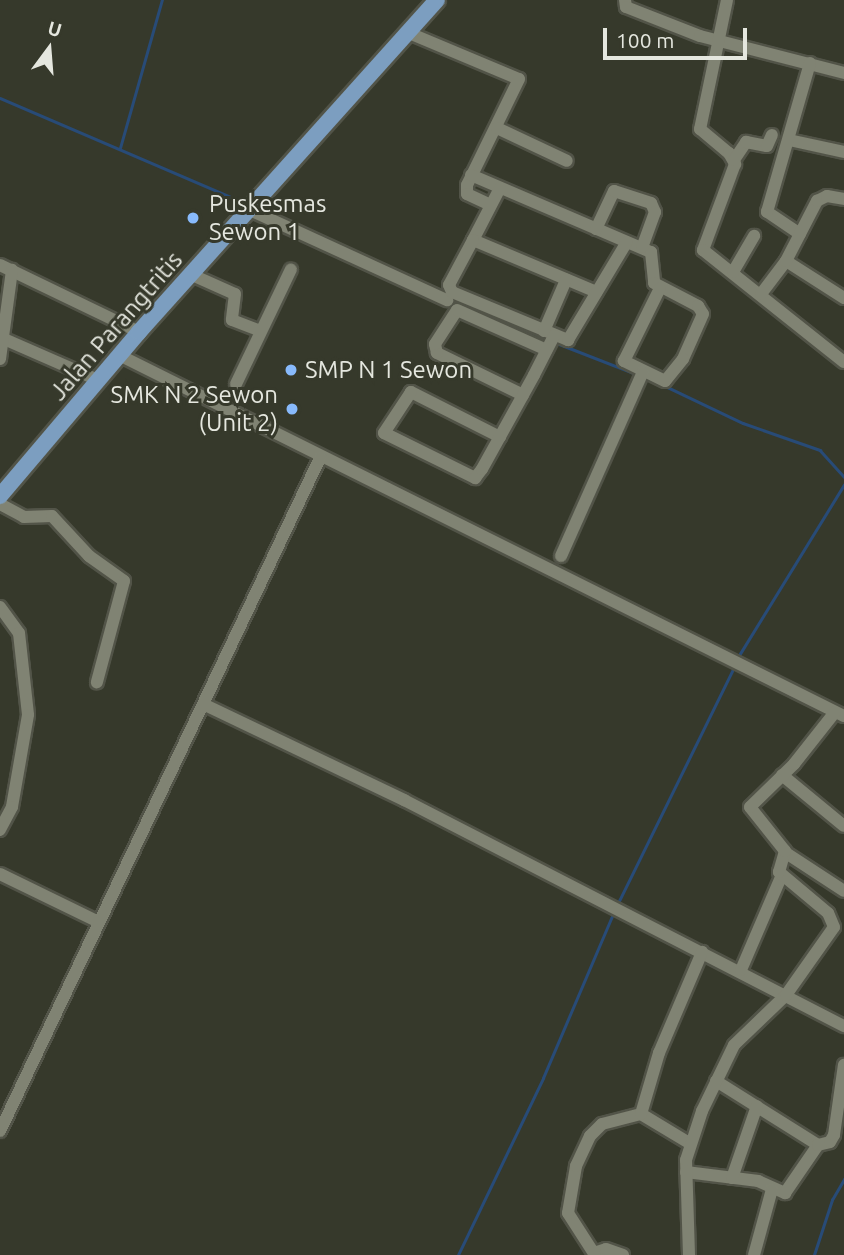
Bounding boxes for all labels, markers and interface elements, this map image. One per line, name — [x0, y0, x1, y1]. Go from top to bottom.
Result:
north arrow — [14, 14, 84, 84]
scale bar — [606, 14, 750, 58]
text: U — [45, 16, 64, 41]
text: 100 m — [616, 28, 674, 52]
place label: Puskesmas Sewon 1 — [209, 190, 326, 246]
marker: Puskesmas Sewon 1 — [183, 208, 203, 228]
street label: Jalan Parangtritis — [44, 246, 188, 406]
place label: SMP N 1 Sewon — [305, 356, 472, 384]
marker: SMP N 1 Sewon — [283, 362, 299, 378]
place label: SMK N 2 Sewon (Unit 2) — [111, 381, 278, 437]
marker: SMK N 2 Sewon (Unit 2) — [284, 401, 300, 417]

